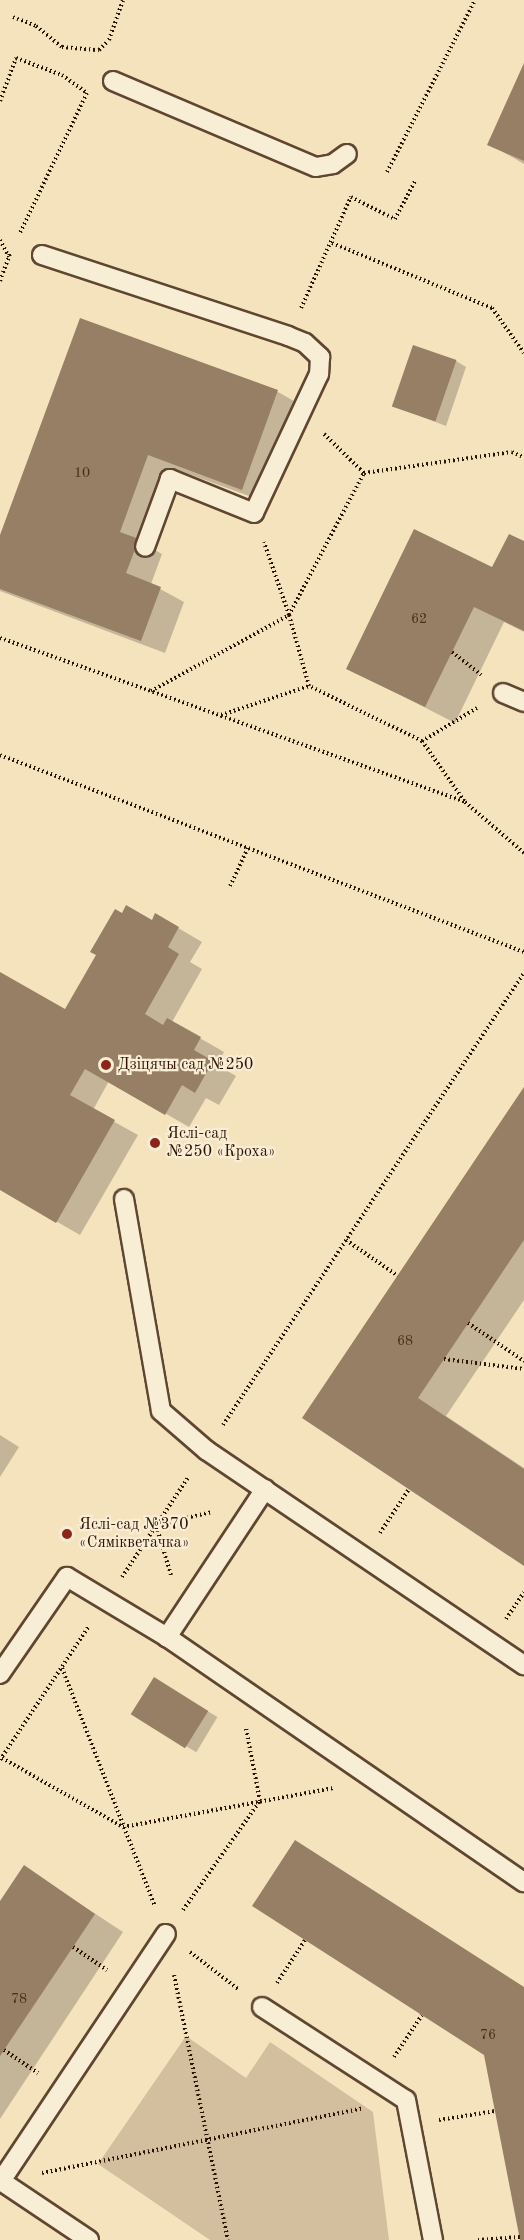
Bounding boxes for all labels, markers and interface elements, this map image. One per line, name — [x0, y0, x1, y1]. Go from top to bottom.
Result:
house number: 10 — [74, 465, 90, 481]
house number: 62 — [411, 611, 427, 627]
place label: Дзіцячы сад №250 — [118, 1055, 253, 1075]
marker: Дзіцячы сад №250 — [99, 1058, 113, 1072]
place label: Яслі-сад №250 «Кроха» — [167, 1124, 275, 1162]
marker: Яслі-сад №250 «Кроха» — [148, 1136, 162, 1150]
house number: 68 — [397, 1333, 413, 1349]
place label: Яслі-сад №370 «Сямікветачка» — [79, 1515, 189, 1553]
marker: Яслі-сад №370 «Сямікветачка» — [60, 1527, 74, 1541]
house number: 78 — [11, 1991, 27, 2007]
house number: 76 — [480, 2027, 496, 2043]

